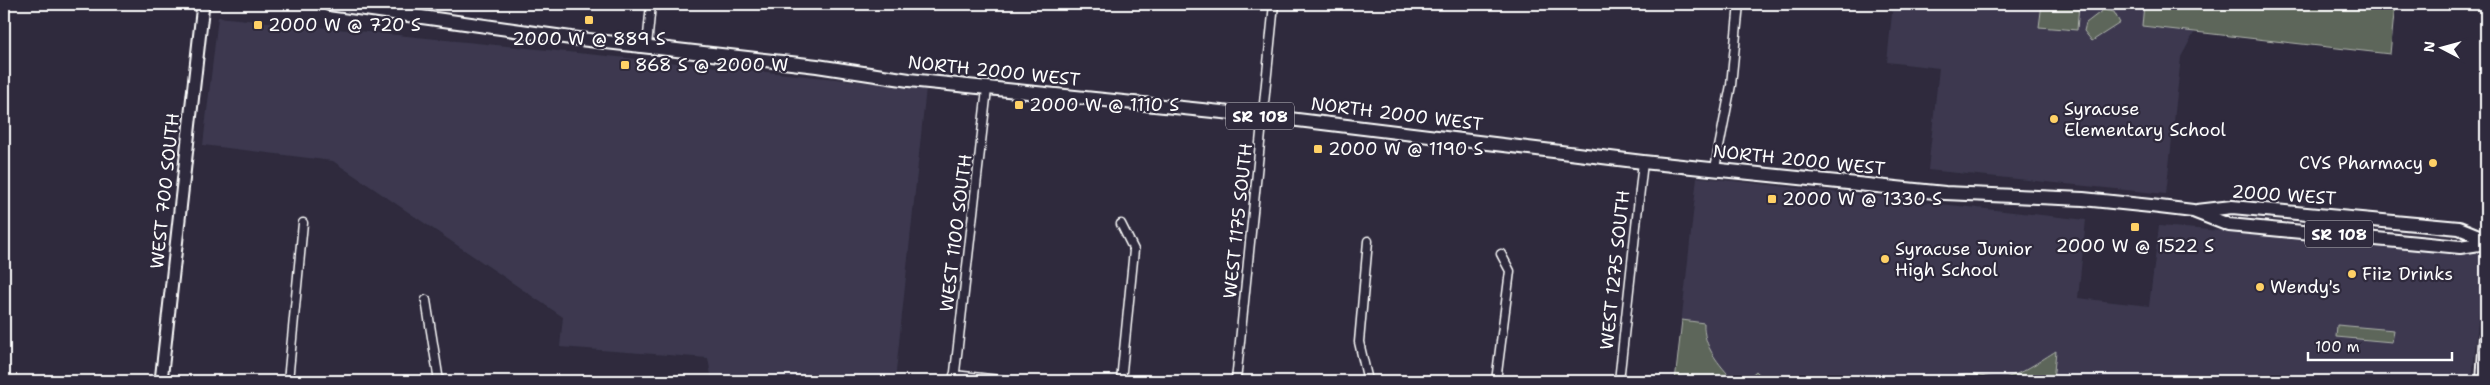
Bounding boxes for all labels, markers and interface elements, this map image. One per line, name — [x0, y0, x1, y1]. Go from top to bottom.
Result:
place label: 2000 W @ 720 S — [268, 13, 421, 37]
marker: 2000 W @ 889 S — [583, 14, 595, 26]
marker: 2000 W @ 720 S — [252, 19, 264, 31]
north arrow — [2418, 22, 2468, 72]
place label: 2000 W @ 889 S — [512, 27, 666, 51]
text: N — [2420, 40, 2439, 53]
street label: NORTH 2000 WEST — [907, 50, 1081, 92]
place label: 868 S @ 2000 W — [635, 53, 788, 77]
marker: 868 S @ 2000 W — [619, 59, 631, 71]
street label: NORTH 2000 WEST — [1310, 92, 1484, 136]
place label: 2000 W @ 1110 S — [1029, 93, 1179, 117]
place label: Syracuse Elementary School — [2064, 97, 2227, 142]
marker: 2000 W @ 1110 S — [1013, 99, 1025, 111]
road number: SR 108 — [1226, 102, 1294, 130]
street label: WEST 700 SOUTH — [145, 112, 185, 270]
marker: Syracuse Elementary School — [2048, 113, 2060, 125]
place label: 2000 W @ 1190 S — [1328, 137, 1484, 161]
street label: NORTH 2000 WEST — [1712, 139, 1886, 181]
street label: WEST 1175 SOUTH — [1218, 142, 1258, 300]
marker: 2000 W @ 1190 S — [1312, 143, 1324, 155]
place label: CVS Pharmacy — [2299, 151, 2423, 175]
street label: WEST 1100 SOUTH — [934, 153, 978, 313]
marker: CVS Pharmacy — [2427, 157, 2439, 169]
street label: 2000 WEST — [2231, 179, 2337, 211]
place label: 2000 W @ 1330 S — [1782, 187, 1942, 211]
street label: WEST 1275 SOUTH — [1595, 189, 1635, 351]
marker: 2000 W @ 1330 S — [1766, 193, 1778, 205]
road number: SR 108 — [2305, 220, 2373, 248]
marker: 2000 W @ 1522 S — [2129, 221, 2141, 233]
place label: 2000 W @ 1522 S — [2056, 234, 2214, 258]
place label: Syracuse Junior High School — [1895, 237, 2033, 282]
marker: Syracuse Junior High School — [1879, 253, 1891, 265]
place label: Fiiz Drinks — [2362, 262, 2453, 286]
marker: Fiiz Drinks — [2346, 268, 2358, 280]
place label: Wendy's — [2270, 275, 2341, 299]
marker: Wendy's — [2254, 281, 2266, 293]
scale bar — [2308, 330, 2451, 362]
text: 100 m — [2315, 337, 2360, 357]

